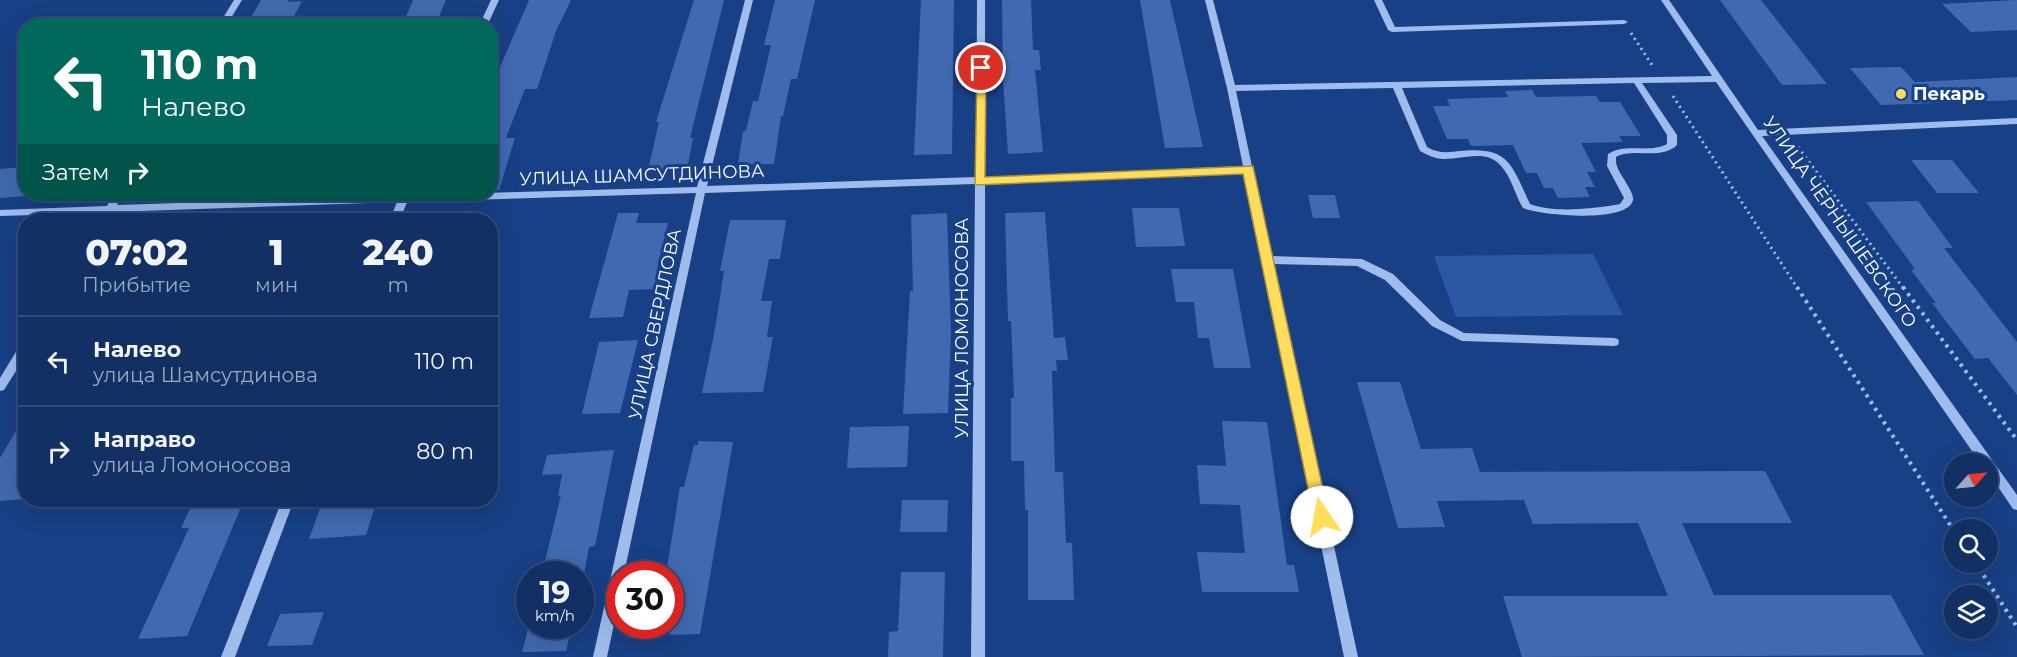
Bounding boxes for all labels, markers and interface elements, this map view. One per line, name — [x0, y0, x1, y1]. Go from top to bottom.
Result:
text: 110 m — [141, 38, 258, 90]
icon: left — [42, 42, 120, 120]
pin — [955, 42, 1006, 93]
icon: arrive — [964, 51, 997, 84]
place label: Пекарь — [1913, 83, 1985, 105]
marker: Пекарь — [1894, 87, 1908, 101]
text: Налево — [141, 90, 246, 123]
street label: УЛИЦА ЧЕРНЫШЕВСКОГО — [1758, 112, 1922, 332]
icon: right — [121, 156, 154, 189]
text: Затем — [42, 159, 109, 186]
street label: УЛИЦА ШАМСУТДИНОВА — [519, 160, 765, 190]
street label: УЛИЦА ЛОМОНОСОВА — [951, 217, 973, 438]
street label: УЛИЦА СВЕРДЛОВА — [624, 226, 686, 422]
text: 07:02 — [85, 230, 188, 274]
text: 1 — [269, 230, 284, 274]
text: 240 — [362, 230, 434, 274]
text: Прибытие — [82, 273, 191, 297]
text: мин — [255, 273, 298, 297]
text: m — [387, 273, 409, 297]
text: Налево — [93, 336, 181, 363]
icon: left — [42, 345, 75, 378]
text: 110 m — [414, 348, 474, 375]
text: улица Шамсутдинова — [93, 363, 318, 387]
text: Направо — [93, 426, 196, 453]
icon: right — [42, 435, 75, 468]
text: 80 m — [416, 438, 474, 465]
text: улица Ломоносова — [93, 453, 291, 477]
north arrow — [1944, 453, 1998, 507]
map controls — [1944, 453, 1998, 639]
position arrow — [1290, 485, 1354, 549]
button: search — [1944, 519, 1998, 573]
speed limit sign: 30 — [606, 561, 684, 639]
text: 19 — [540, 574, 570, 611]
button: layers — [1944, 585, 1998, 639]
text: km/h — [535, 606, 575, 625]

